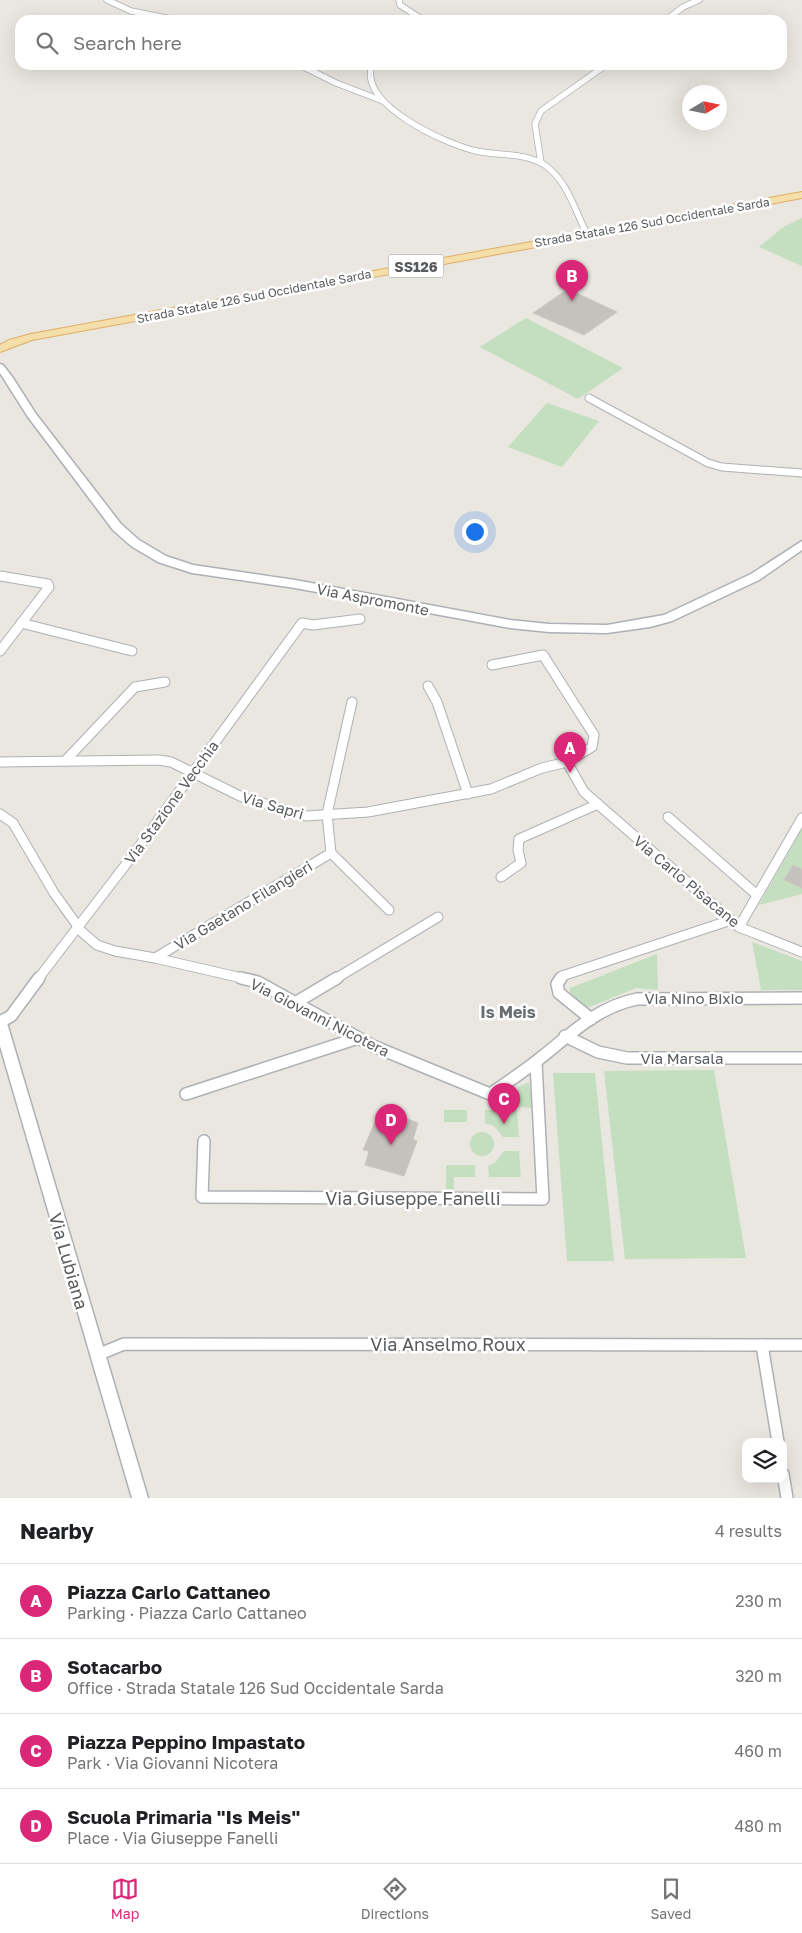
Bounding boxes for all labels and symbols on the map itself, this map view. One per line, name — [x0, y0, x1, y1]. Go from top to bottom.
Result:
north arrow — [682, 85, 727, 130]
street label: Strada Statale 126 Sud Occidentale Sarda — [533, 194, 771, 250]
road number: SS126 — [388, 255, 444, 278]
pin: B — [556, 260, 588, 301]
street label: Strada Statale 126 Sud Occidentale Sarda — [136, 266, 372, 326]
your location — [462, 519, 488, 545]
street label: Via Aspromonte — [315, 579, 431, 619]
pin: A — [554, 732, 586, 773]
street label: Via Stazione Vecchia — [120, 737, 222, 867]
street label: Via Sapri — [240, 788, 306, 822]
street label: Via Carlo Pisacane — [630, 831, 744, 931]
street label: Via Gaetano Filangieri — [171, 857, 315, 953]
street label: Via Giovanni Nicotera — [247, 974, 393, 1060]
street label: Via Nino Bixio — [644, 989, 744, 1007]
district label: Is Meis — [480, 1002, 536, 1022]
street label: Via Marsala — [640, 1049, 724, 1067]
pin: C — [488, 1083, 520, 1124]
pin: D — [375, 1104, 407, 1145]
street label: Via Giuseppe Fanelli — [325, 1187, 501, 1209]
street label: Via Lubiana — [45, 1210, 93, 1312]
street label: Via Anselmo Roux — [370, 1333, 526, 1355]

